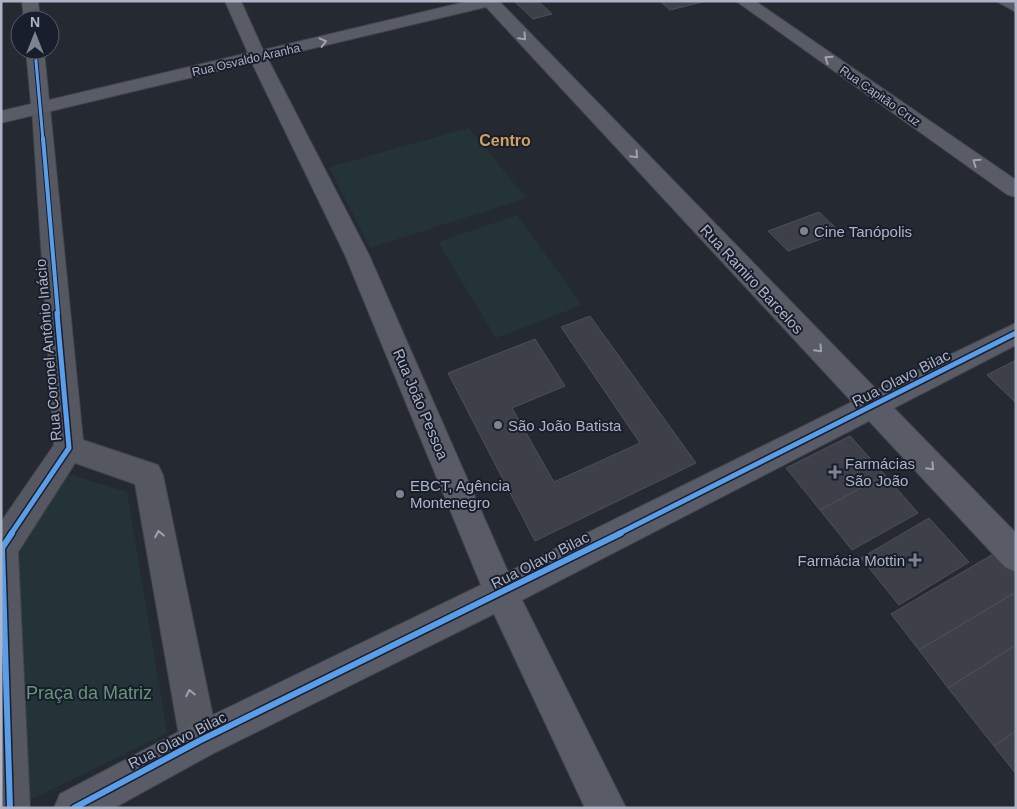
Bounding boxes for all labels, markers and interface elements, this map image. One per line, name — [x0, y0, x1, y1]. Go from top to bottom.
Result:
north arrow — [10, 10, 60, 60]
text: N — [30, 14, 40, 30]
one-way arrow — [517, 31, 526, 40]
one-way arrow — [318, 37, 327, 48]
street label: Rua Osvaldo Aranha — [190, 41, 302, 79]
one-way arrow — [824, 56, 834, 65]
street label: Rua Capitão Cruz — [837, 63, 923, 129]
district label: Centro — [479, 132, 531, 149]
one-way arrow — [629, 149, 638, 158]
one-way arrow — [972, 159, 981, 168]
street label: Rua Ramiro Barcelos — [697, 221, 807, 337]
place label: Cine Tanópolis — [814, 223, 912, 240]
marker: Cine Tanópolis — [798, 225, 810, 237]
street label: Rua Coronel Antônio Inácio — [32, 258, 64, 442]
one-way arrow — [813, 344, 822, 353]
street label: Rua João Pessoa — [390, 346, 452, 462]
street label: Rua Olavo Bilac — [849, 346, 953, 410]
place label: São João Batista — [508, 417, 622, 434]
marker: São João Batista — [492, 419, 504, 431]
place label: Farmácias São João — [845, 455, 915, 489]
one-way arrow — [925, 461, 934, 470]
marker: Farmácias São João — [829, 466, 841, 478]
place label: EBCT, Agência Montenegro — [410, 477, 511, 511]
marker: EBCT, Agência Montenegro — [394, 488, 406, 500]
street label: Rua Olavo Bilac — [488, 528, 592, 592]
one-way arrow — [154, 529, 165, 538]
place label: Farmácia Mottin — [797, 552, 905, 569]
marker: Farmácia Mottin — [909, 554, 921, 566]
park label: Praça da Matriz — [26, 683, 152, 703]
one-way arrow — [185, 689, 195, 698]
street label: Rua Olavo Bilac — [125, 708, 229, 772]

